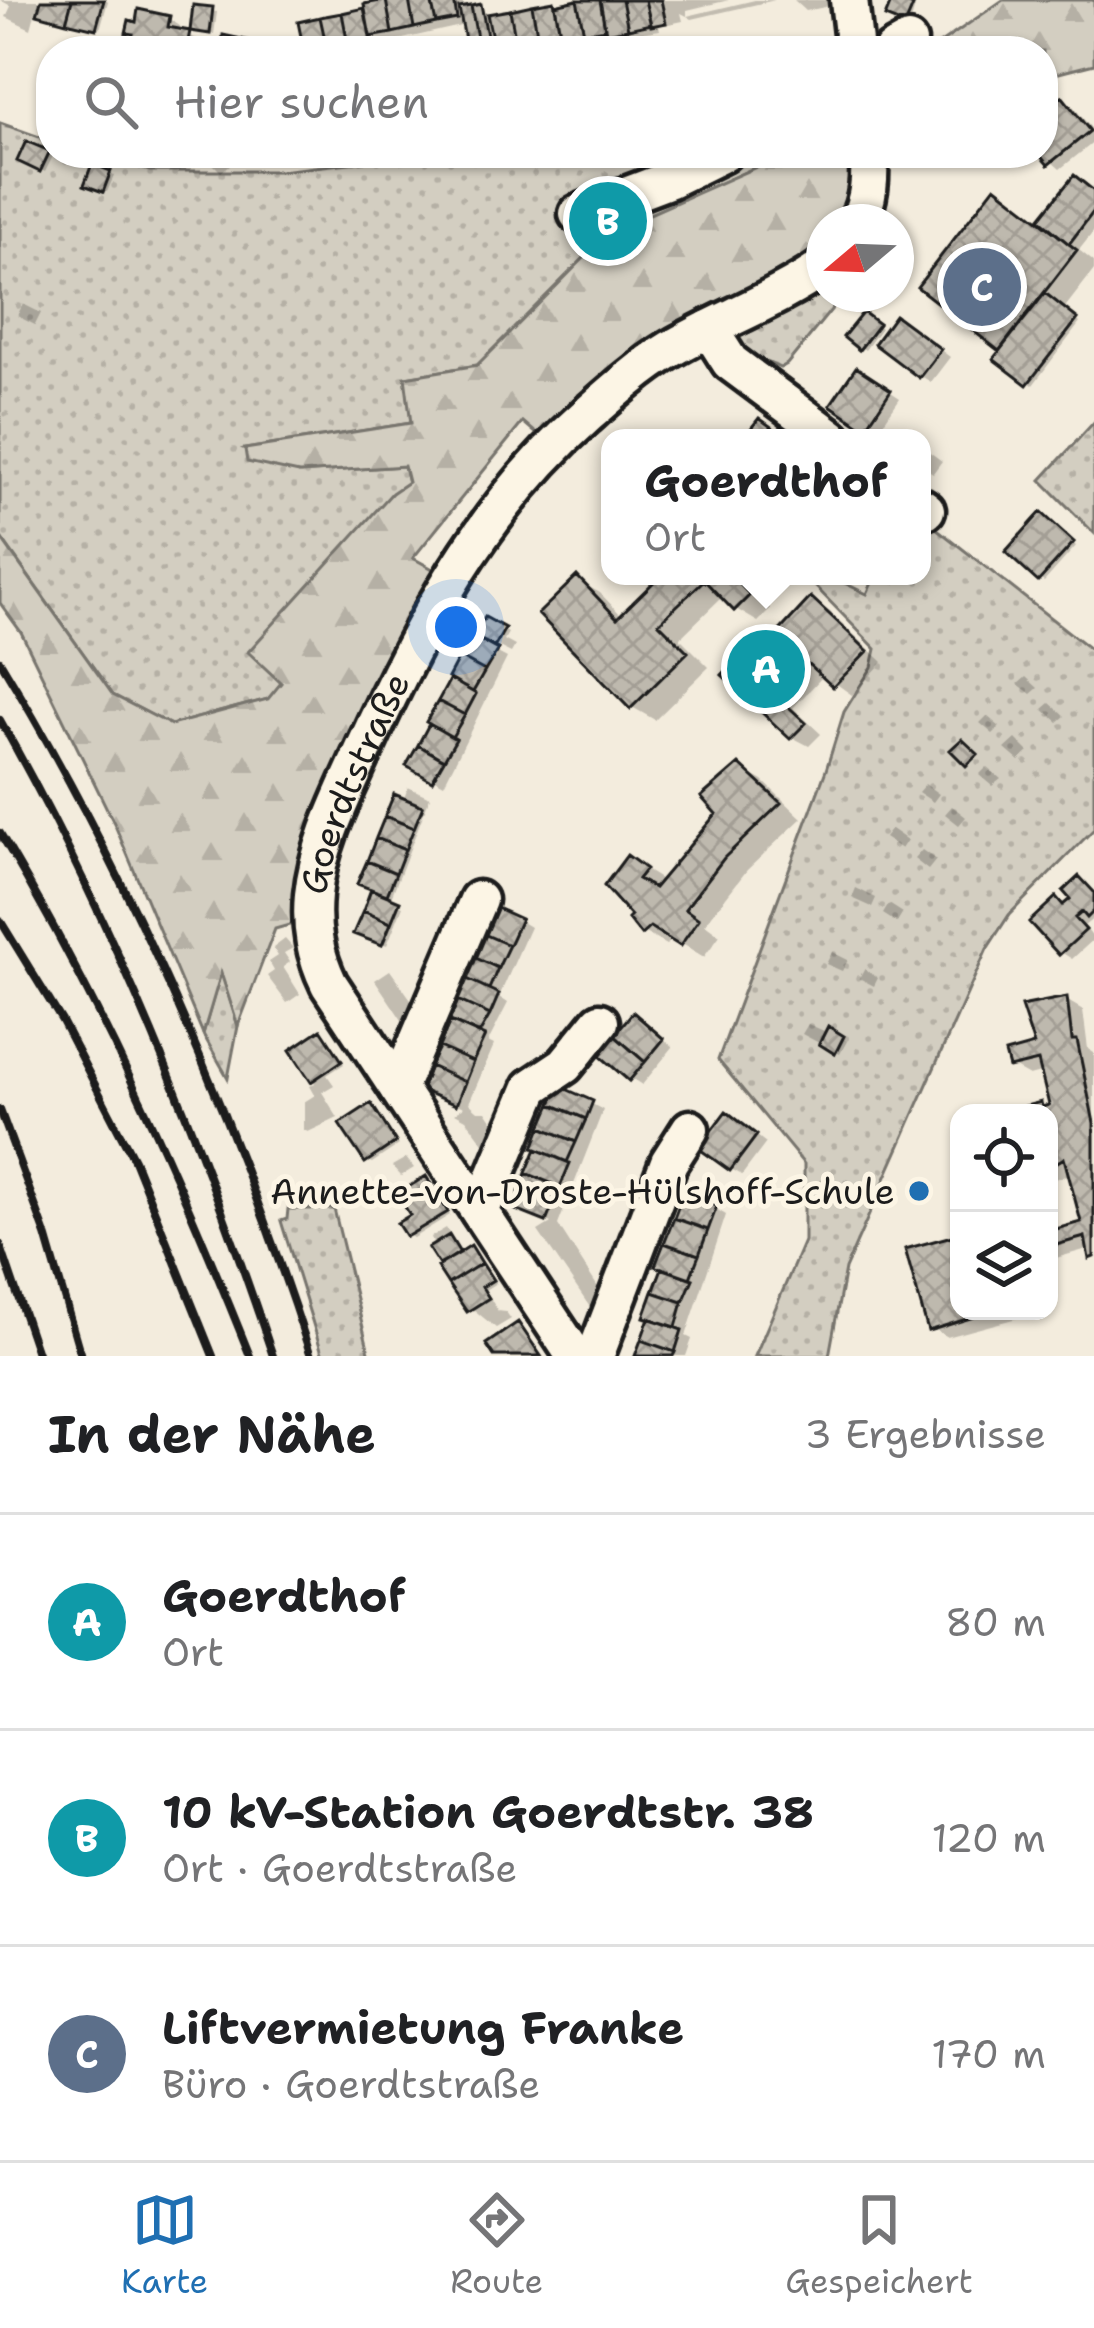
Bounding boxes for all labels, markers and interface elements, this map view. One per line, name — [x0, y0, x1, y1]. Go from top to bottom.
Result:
search box — [36, 36, 1058, 168]
icon: search — [78, 69, 144, 135]
text: Hier suchen — [174, 72, 429, 132]
pin: B — [569, 176, 647, 266]
north arrow — [806, 204, 914, 312]
pin: C — [943, 242, 1021, 332]
popup — [601, 429, 931, 585]
text: Goerdthof — [644, 451, 888, 511]
text: Ort — [644, 511, 706, 563]
your location — [426, 597, 486, 657]
pin: A — [727, 624, 805, 714]
street label: Goerdtstraße — [289, 664, 421, 898]
map controls — [950, 1104, 1058, 1320]
button: locate — [950, 1104, 1058, 1212]
place label: Annette-von-Droste-Hülshoff-Schule — [270, 1167, 895, 1216]
marker: Annette-von-Droste-Hülshoff-Schule — [906, 1178, 932, 1204]
button: layers — [950, 1212, 1058, 1320]
text: In der Nähe — [48, 1400, 376, 1468]
text: 3 Ergebnisse — [805, 1408, 1046, 1460]
text: Goerdthof — [162, 1566, 406, 1626]
text: A — [72, 1596, 102, 1648]
text: 80 m — [945, 1596, 1046, 1648]
text: Ort — [162, 1626, 224, 1678]
text: 10 kV-Station Goerdtstr. 38 — [162, 1782, 814, 1842]
text: B — [75, 1812, 99, 1864]
text: 120 m — [931, 1812, 1046, 1864]
text: Ort · Goerdtstraße — [162, 1842, 517, 1894]
text: Liftvermietung Franke — [162, 1998, 684, 2058]
text: C — [75, 2028, 99, 2080]
text: 170 m — [931, 2028, 1046, 2080]
text: Büro · Goerdtstraße — [162, 2058, 540, 2110]
tab: Karte — [121, 2187, 208, 2304]
tab: Route — [450, 2187, 543, 2304]
tab: Gespeichert — [785, 2187, 973, 2304]

